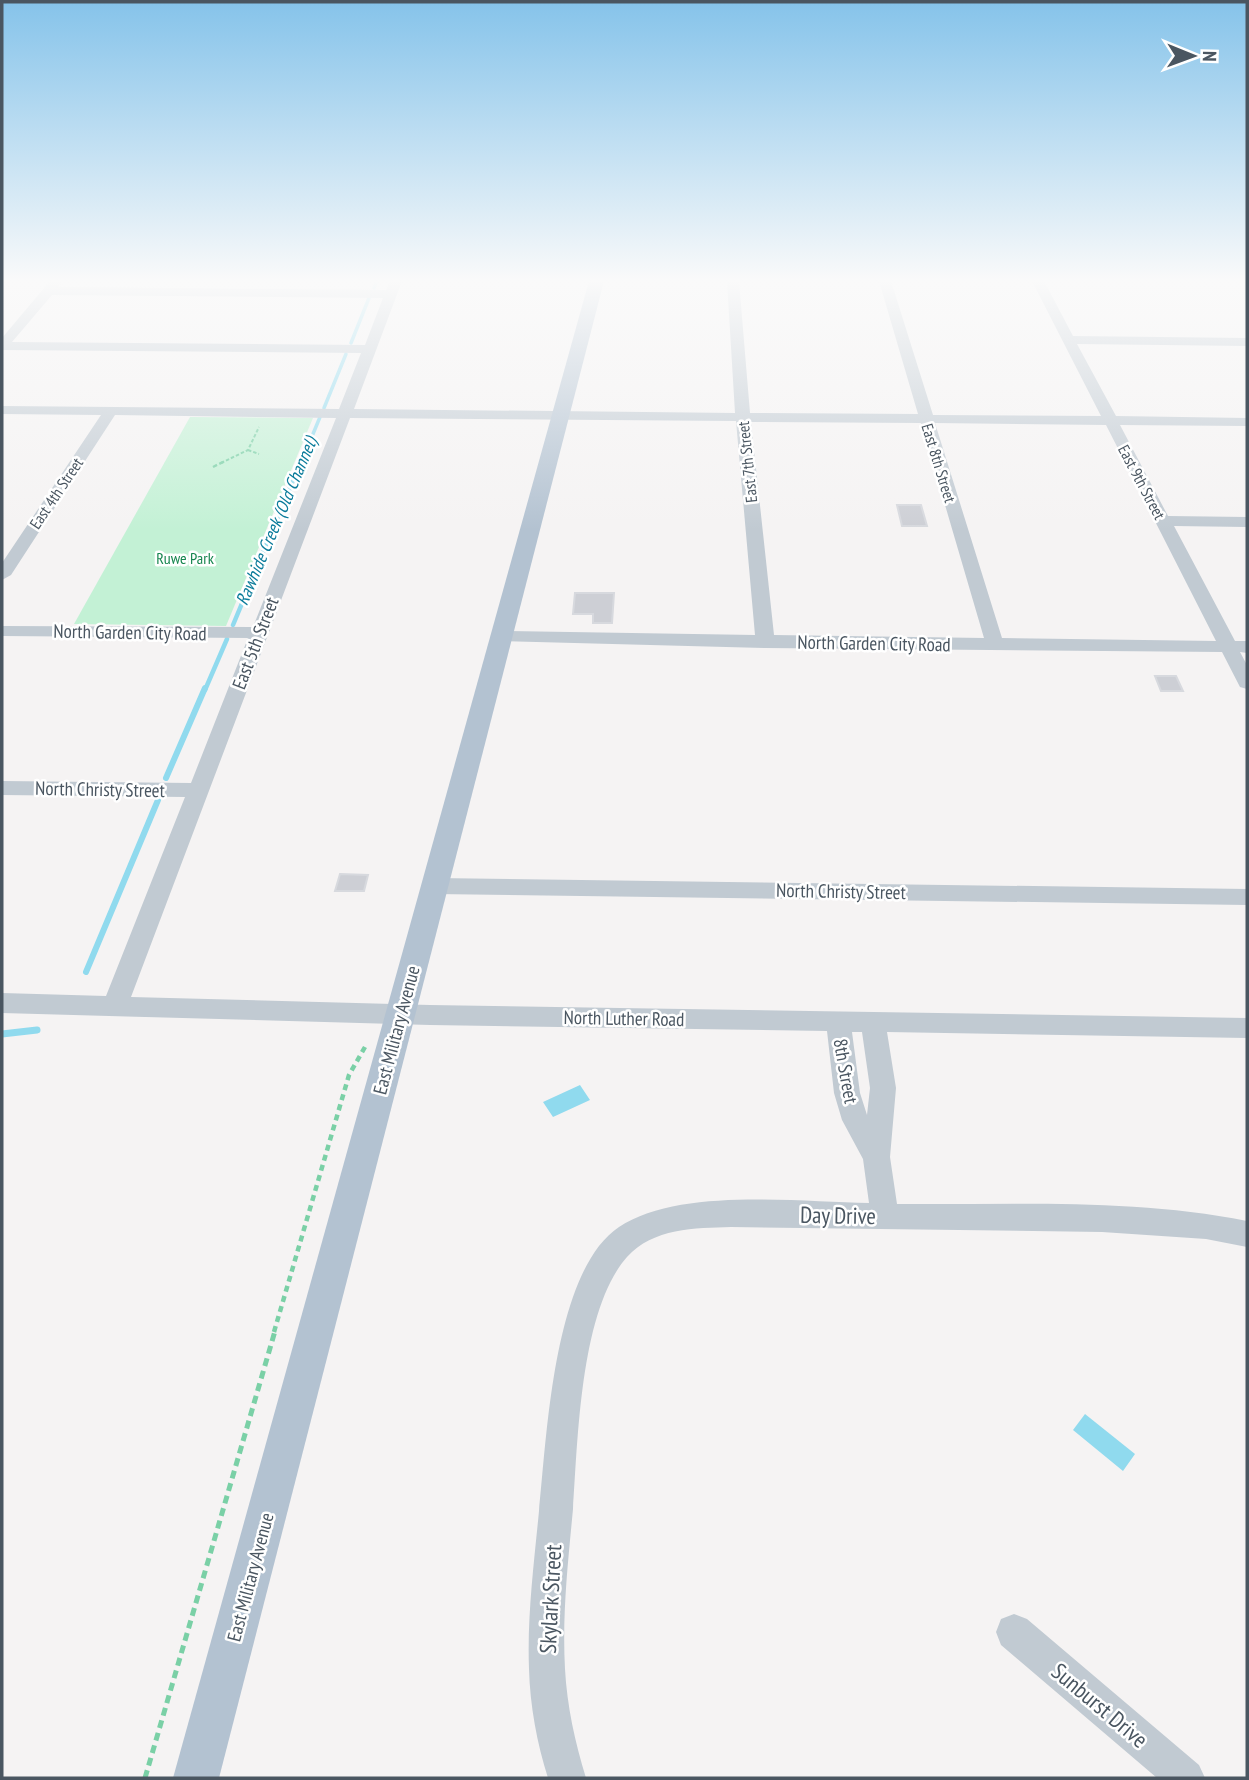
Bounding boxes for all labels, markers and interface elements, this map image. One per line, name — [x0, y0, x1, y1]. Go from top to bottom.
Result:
north arrow — [1158, 21, 1228, 91]
text: N — [1198, 51, 1222, 62]
street label: East 7th Street — [733, 420, 761, 504]
street label: East 8th Street — [918, 421, 961, 506]
water label: Rawhide Creek (Old Channel) — [230, 432, 323, 608]
street label: East 9th Street — [1114, 441, 1170, 523]
street label: East 4th Street — [25, 453, 87, 532]
park label: Ruwe Park — [156, 548, 215, 568]
street label: East 5th Street — [226, 593, 284, 693]
street label: North Garden City Road — [53, 619, 207, 645]
street label: North Garden City Road — [797, 630, 951, 656]
street label: North Christy Street — [35, 776, 166, 802]
street label: North Christy Street — [776, 878, 907, 904]
street label: East Military Avenue — [367, 963, 425, 1097]
street label: North Luther Road — [563, 1005, 685, 1031]
street label: 8th Street — [828, 1037, 864, 1106]
street label: Day Drive — [800, 1200, 876, 1230]
street label: East Military Avenue — [221, 1510, 279, 1644]
street label: Skylark Street — [533, 1543, 567, 1654]
street label: Sunburst Drive — [1046, 1656, 1154, 1754]

